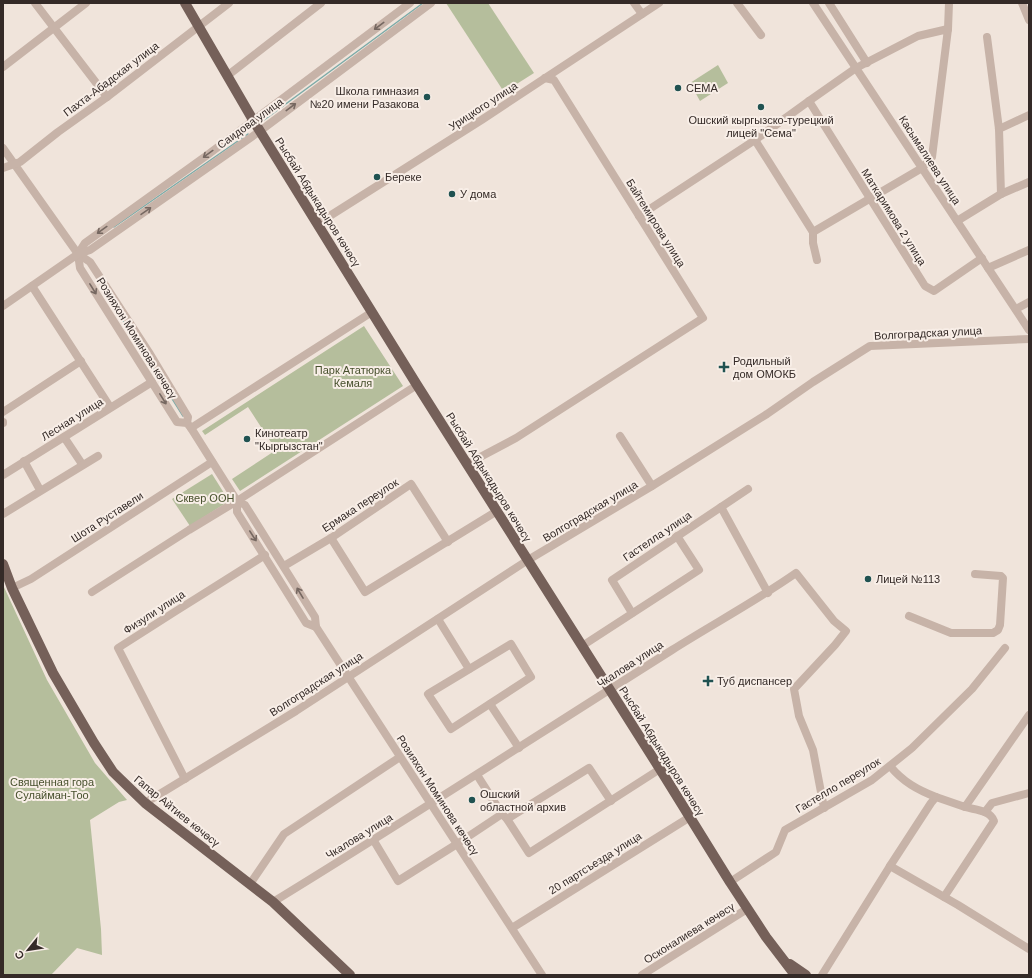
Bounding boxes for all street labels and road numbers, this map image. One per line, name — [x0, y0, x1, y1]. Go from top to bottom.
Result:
street label: Пахта-Абадская улица — [61, 39, 162, 119]
street label: Урицкого улица — [446, 79, 520, 133]
street label: Саидова улица — [215, 95, 286, 151]
street label: Касымалиева улица — [897, 113, 964, 207]
street label: Рысбай Абдыкадыров көчөсү — [273, 135, 363, 269]
street label: Маткаримова 2 улица — [859, 166, 929, 268]
street label: Байтемирова улица — [624, 177, 688, 270]
street label: Розияхон Моминова көчөсү — [95, 275, 180, 401]
street label: Волгоградская улица — [874, 324, 983, 342]
street label: Лесная улица — [39, 395, 106, 443]
street label: Рысбай Абдыкадыров көчөсү — [444, 410, 534, 544]
street label: Ермака переулок — [320, 476, 400, 534]
street label: Волгоградская улица — [541, 478, 640, 544]
street label: Шота Руставели — [69, 489, 145, 545]
street label: Гастелла улица — [621, 508, 694, 563]
street label: Физули улица — [121, 587, 188, 636]
street label: Чкалова улица — [595, 638, 666, 690]
street label: Волгоградская улица — [267, 649, 365, 718]
street label: Рысбай Абдыкадыров көчөсү — [617, 684, 707, 818]
street label: Розияхон Моминова көчөсү — [395, 733, 482, 858]
street label: Гастелло переулок — [793, 755, 883, 815]
street label: Гапар Айтиев көчөсү — [132, 773, 222, 849]
street label: Чкалова улица — [323, 810, 395, 861]
street label: 20 партсъезда улица — [546, 829, 644, 896]
street label: Осконалиева көчөсү — [641, 900, 737, 966]

